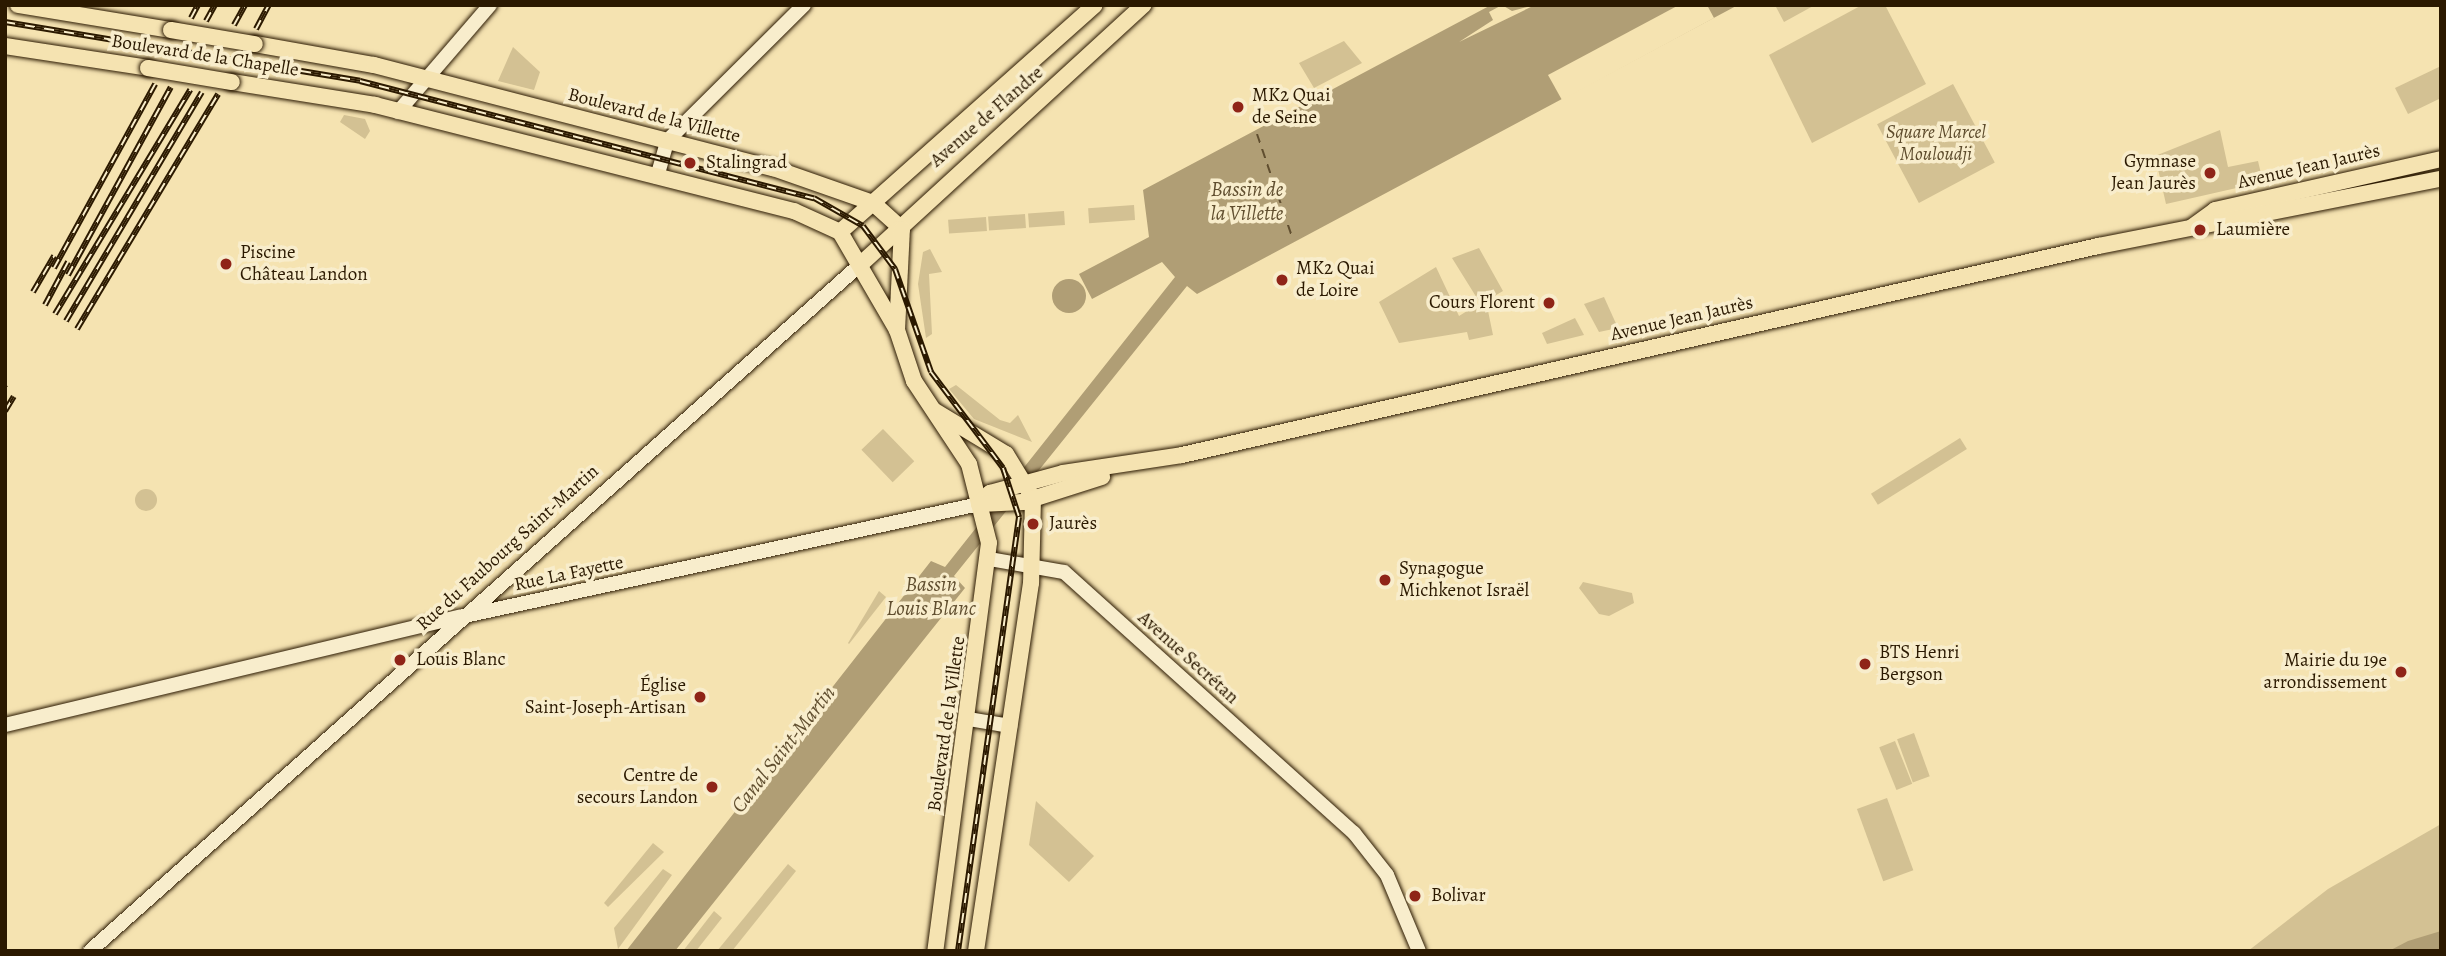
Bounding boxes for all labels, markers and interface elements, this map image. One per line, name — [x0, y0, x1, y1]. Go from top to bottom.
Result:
street label: Boulevard de la Chapelle — [110, 30, 300, 82]
street label: Avenue de Flandre — [926, 62, 1048, 172]
street label: Boulevard de la Villette — [565, 84, 743, 148]
place label: MK2 Quai de Seine — [1252, 85, 1331, 129]
marker: MK2 Quai de Seine — [1230, 99, 1246, 115]
park label: Square Marcel Mouloudji — [1886, 122, 1986, 166]
street label: Avenue Jean Jaurès — [2236, 140, 2382, 194]
place label: Gymnase Jean Jaurès — [2111, 151, 2196, 195]
place label: Stalingrad — [706, 152, 787, 174]
marker: Stalingrad — [680, 153, 700, 173]
marker: Gymnase Jean Jaurès — [2202, 165, 2218, 181]
water label: Bassin de la Villette — [1211, 176, 1283, 226]
place label: Laumière — [2216, 219, 2290, 241]
marker: Laumière — [2190, 220, 2210, 240]
place label: Piscine Château Landon — [240, 242, 368, 286]
marker: Piscine Château Landon — [218, 256, 234, 272]
place label: MK2 Quai de Loire — [1296, 258, 1375, 302]
marker: MK2 Quai de Loire — [1274, 272, 1290, 288]
place label: Cours Florent — [1429, 292, 1535, 314]
street label: Avenue Jean Jaurès — [1609, 292, 1755, 346]
marker: Cours Florent — [1541, 295, 1557, 311]
street label: Rue du Faubourg Saint-Martin — [412, 460, 604, 636]
place label: Jaurès — [1049, 513, 1097, 535]
marker: Jaurès — [1023, 514, 1043, 534]
street label: Rue La Fayette — [512, 551, 626, 597]
place label: Synagogue Michkenot Israël — [1399, 558, 1529, 602]
water label: Bassin Louis Blanc — [886, 571, 976, 621]
marker: Synagogue Michkenot Israël — [1377, 572, 1393, 588]
street label: Avenue Secrétan — [1133, 607, 1243, 709]
street label: Boulevard de la Villette — [923, 635, 971, 813]
place label: BTS Henri Bergson — [1879, 642, 1960, 686]
place label: Louis Blanc — [416, 649, 505, 671]
marker: Louis Blanc — [390, 650, 410, 670]
place label: Mairie du 19e arrondissement — [2264, 650, 2387, 694]
marker: BTS Henri Bergson — [1857, 656, 1873, 672]
marker: Mairie du 19e arrondissement — [2393, 664, 2409, 680]
place label: Église Saint-Joseph-Artisan — [525, 675, 686, 719]
water label: Canal Saint-Martin — [726, 681, 840, 817]
marker: Église Saint-Joseph-Artisan — [692, 689, 708, 705]
place label: Centre de secours Landon — [577, 765, 698, 809]
marker: Centre de secours Landon — [704, 779, 720, 795]
place label: Bolivar — [1431, 885, 1486, 907]
marker: Bolivar — [1405, 886, 1425, 906]

